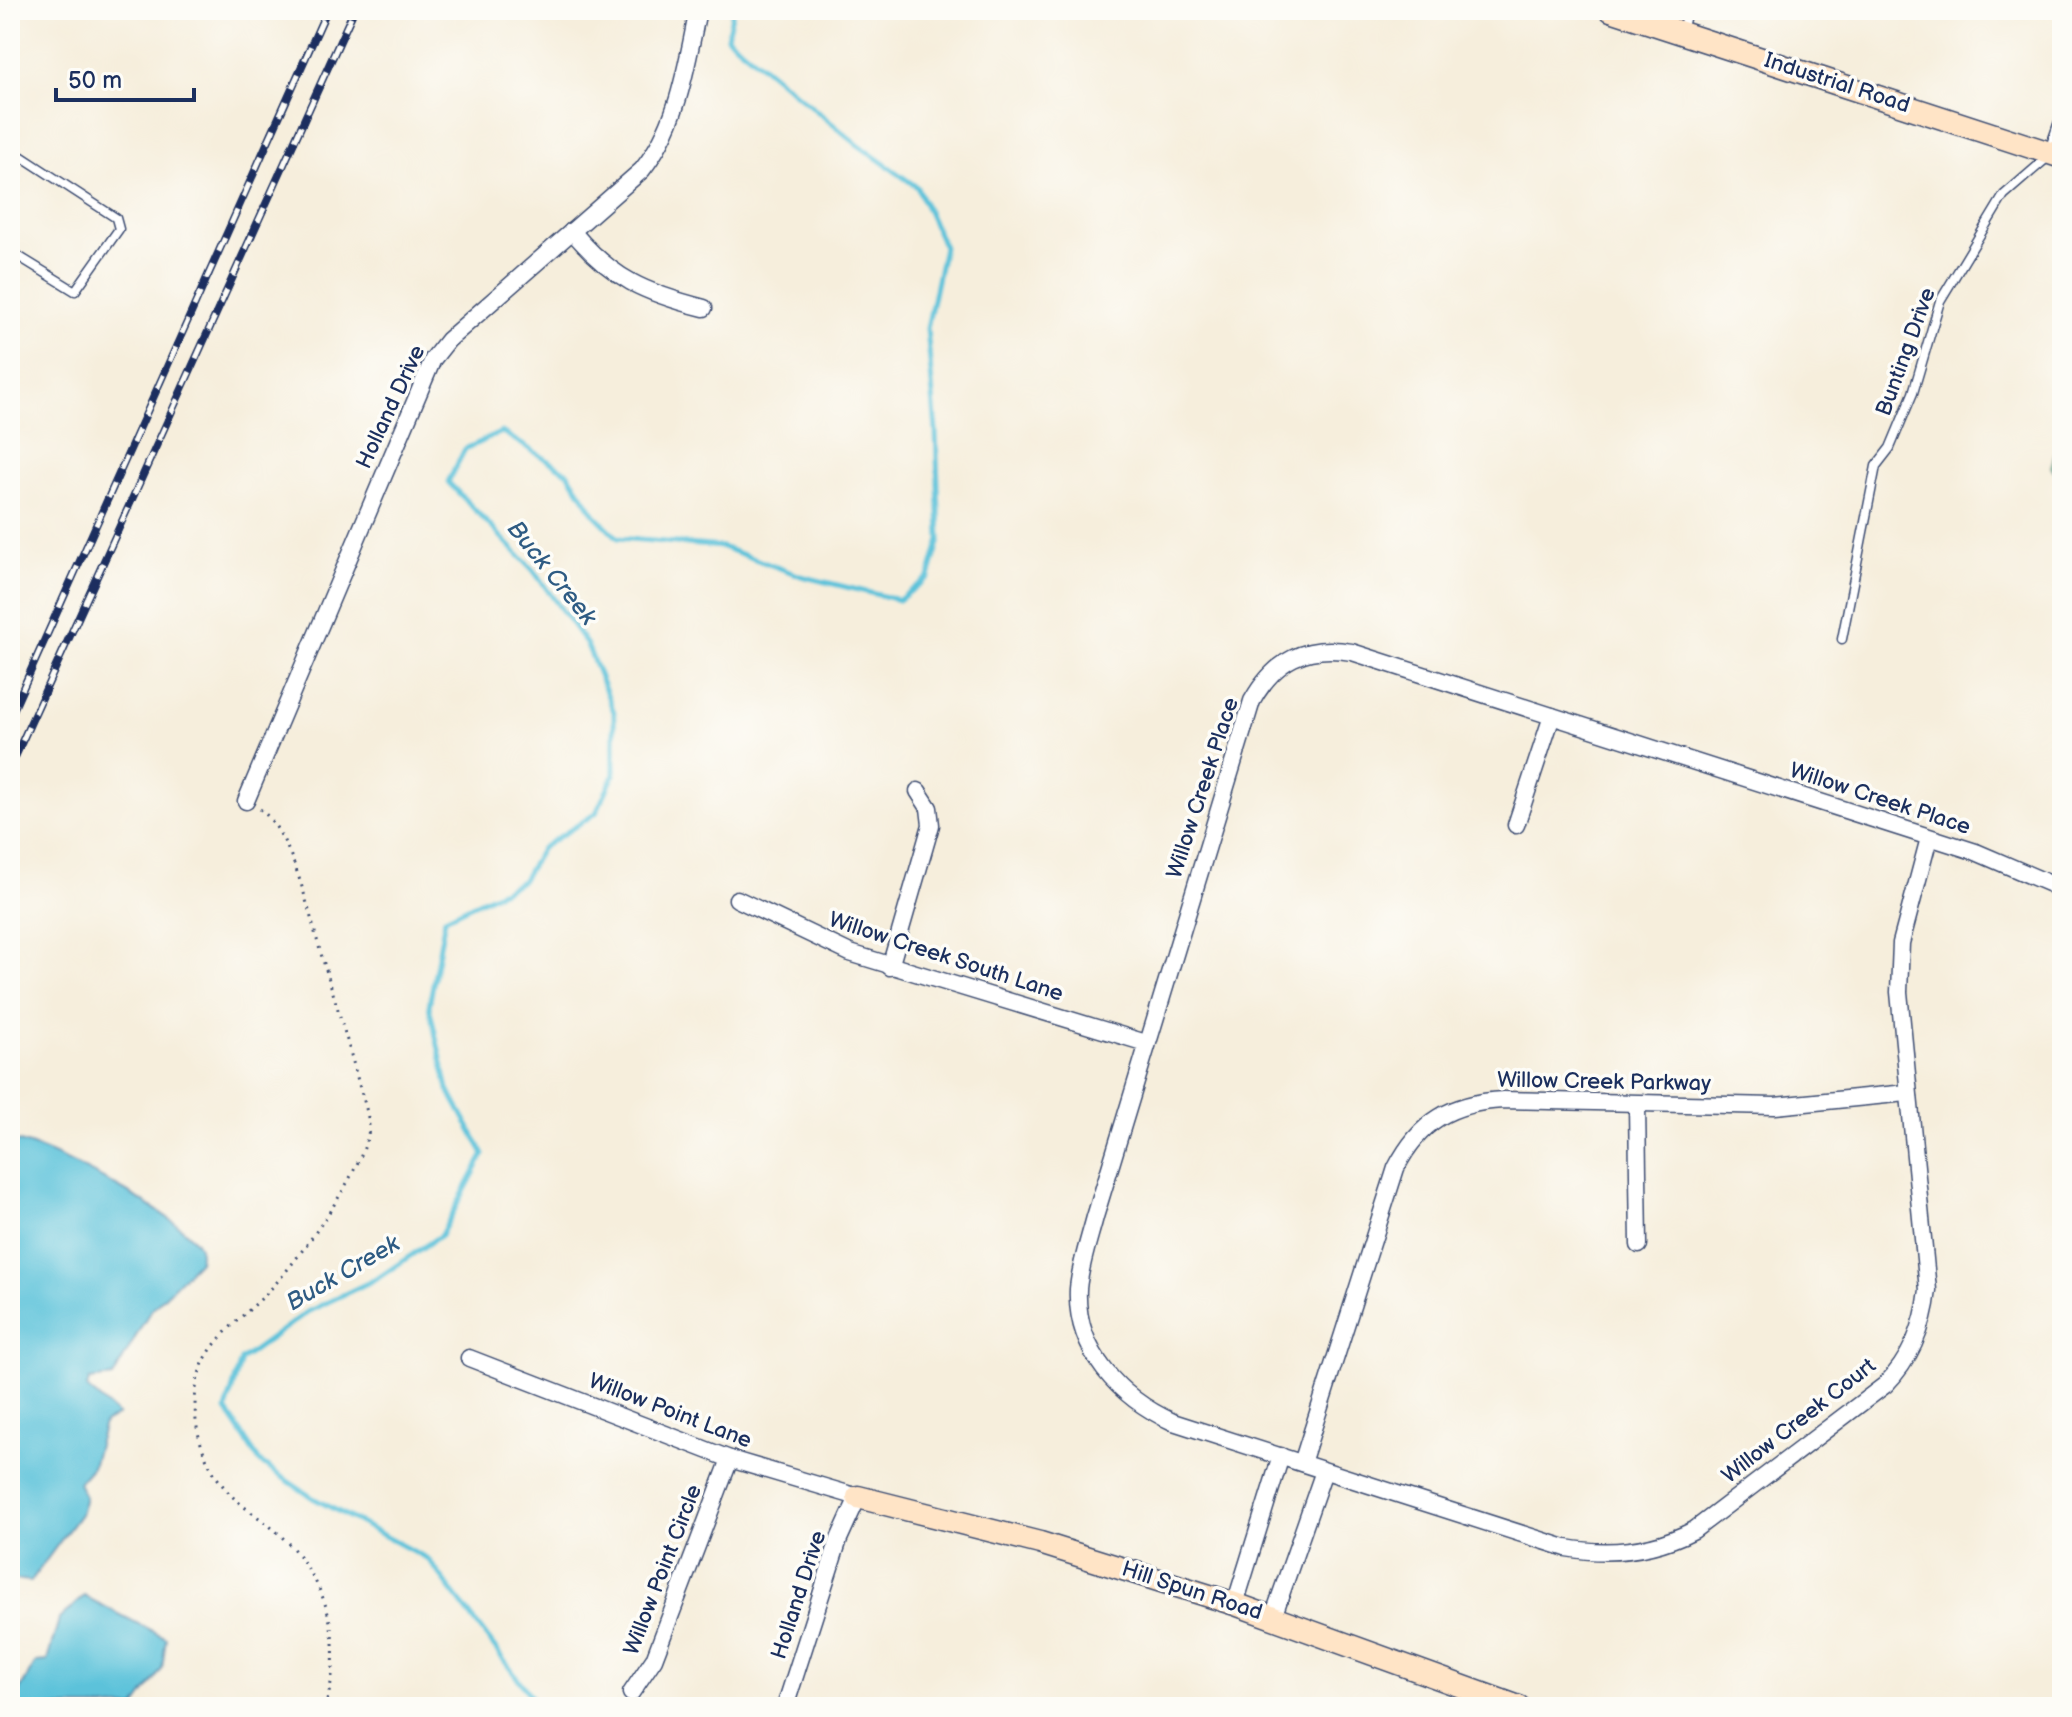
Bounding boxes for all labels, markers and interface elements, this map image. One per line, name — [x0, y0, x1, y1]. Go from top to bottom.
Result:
street label: Industrial Road — [1761, 47, 1913, 119]
scale bar — [56, 52, 194, 102]
text: 50 m — [68, 66, 122, 95]
street label: Bunting Drive — [1870, 284, 1942, 420]
street label: Holland Drive — [351, 341, 431, 473]
water label: Buck Creek — [501, 515, 604, 632]
street label: Willow Creek Place — [1161, 694, 1245, 882]
street label: Willow Creek Place — [1786, 757, 1974, 841]
street label: Willow Creek South Lane — [825, 906, 1067, 1008]
street label: Willow Creek Parkway — [1497, 1067, 1711, 1097]
water label: Buck Creek — [281, 1228, 406, 1317]
street label: Willow Creek Court — [1717, 1352, 1882, 1489]
street label: Willow Point Lane — [585, 1367, 755, 1455]
street label: Willow Point Circle — [618, 1481, 708, 1659]
street label: Holland Drive — [766, 1527, 832, 1663]
street label: Hill Spun Road — [1118, 1556, 1266, 1626]

